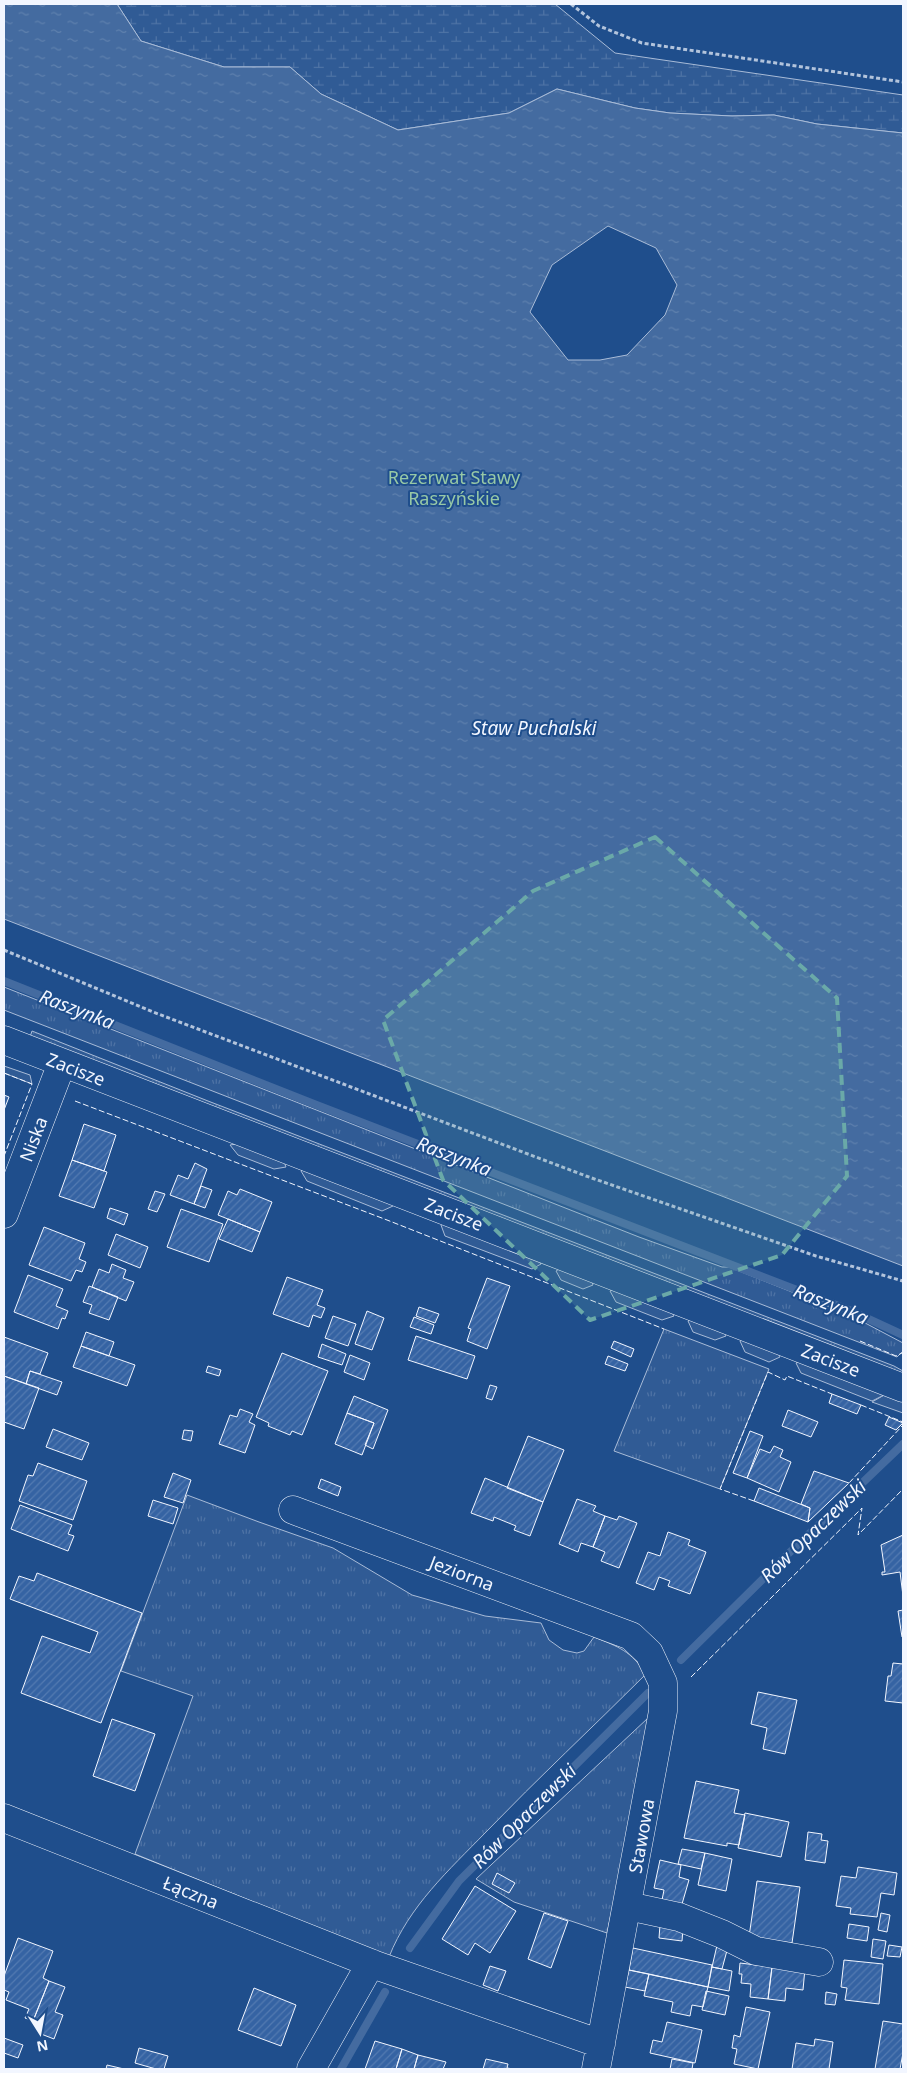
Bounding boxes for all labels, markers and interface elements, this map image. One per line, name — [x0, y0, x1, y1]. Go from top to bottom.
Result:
park label: Rezerwat Stawy Raszyńskie — [388, 465, 521, 510]
water label: Staw Puchalski — [472, 715, 598, 741]
water label: Raszynka — [36, 983, 118, 1035]
street label: Zacisze — [43, 1047, 109, 1091]
street label: Niska — [13, 1113, 53, 1165]
water label: Raszynka — [413, 1130, 495, 1182]
street label: Zacisze — [421, 1192, 487, 1236]
water label: Raszynka — [790, 1277, 872, 1331]
street label: Zacisze — [798, 1338, 864, 1382]
water label: Rów Opaczewski — [754, 1473, 872, 1588]
street label: Jeziorna — [424, 1549, 498, 1596]
water label: Rów Opaczewski — [466, 1757, 583, 1874]
street label: Stawowa — [623, 1797, 659, 1875]
street label: Łączna — [160, 1870, 222, 1914]
north arrow — [15, 2008, 65, 2058]
text: N — [35, 2036, 50, 2057]

